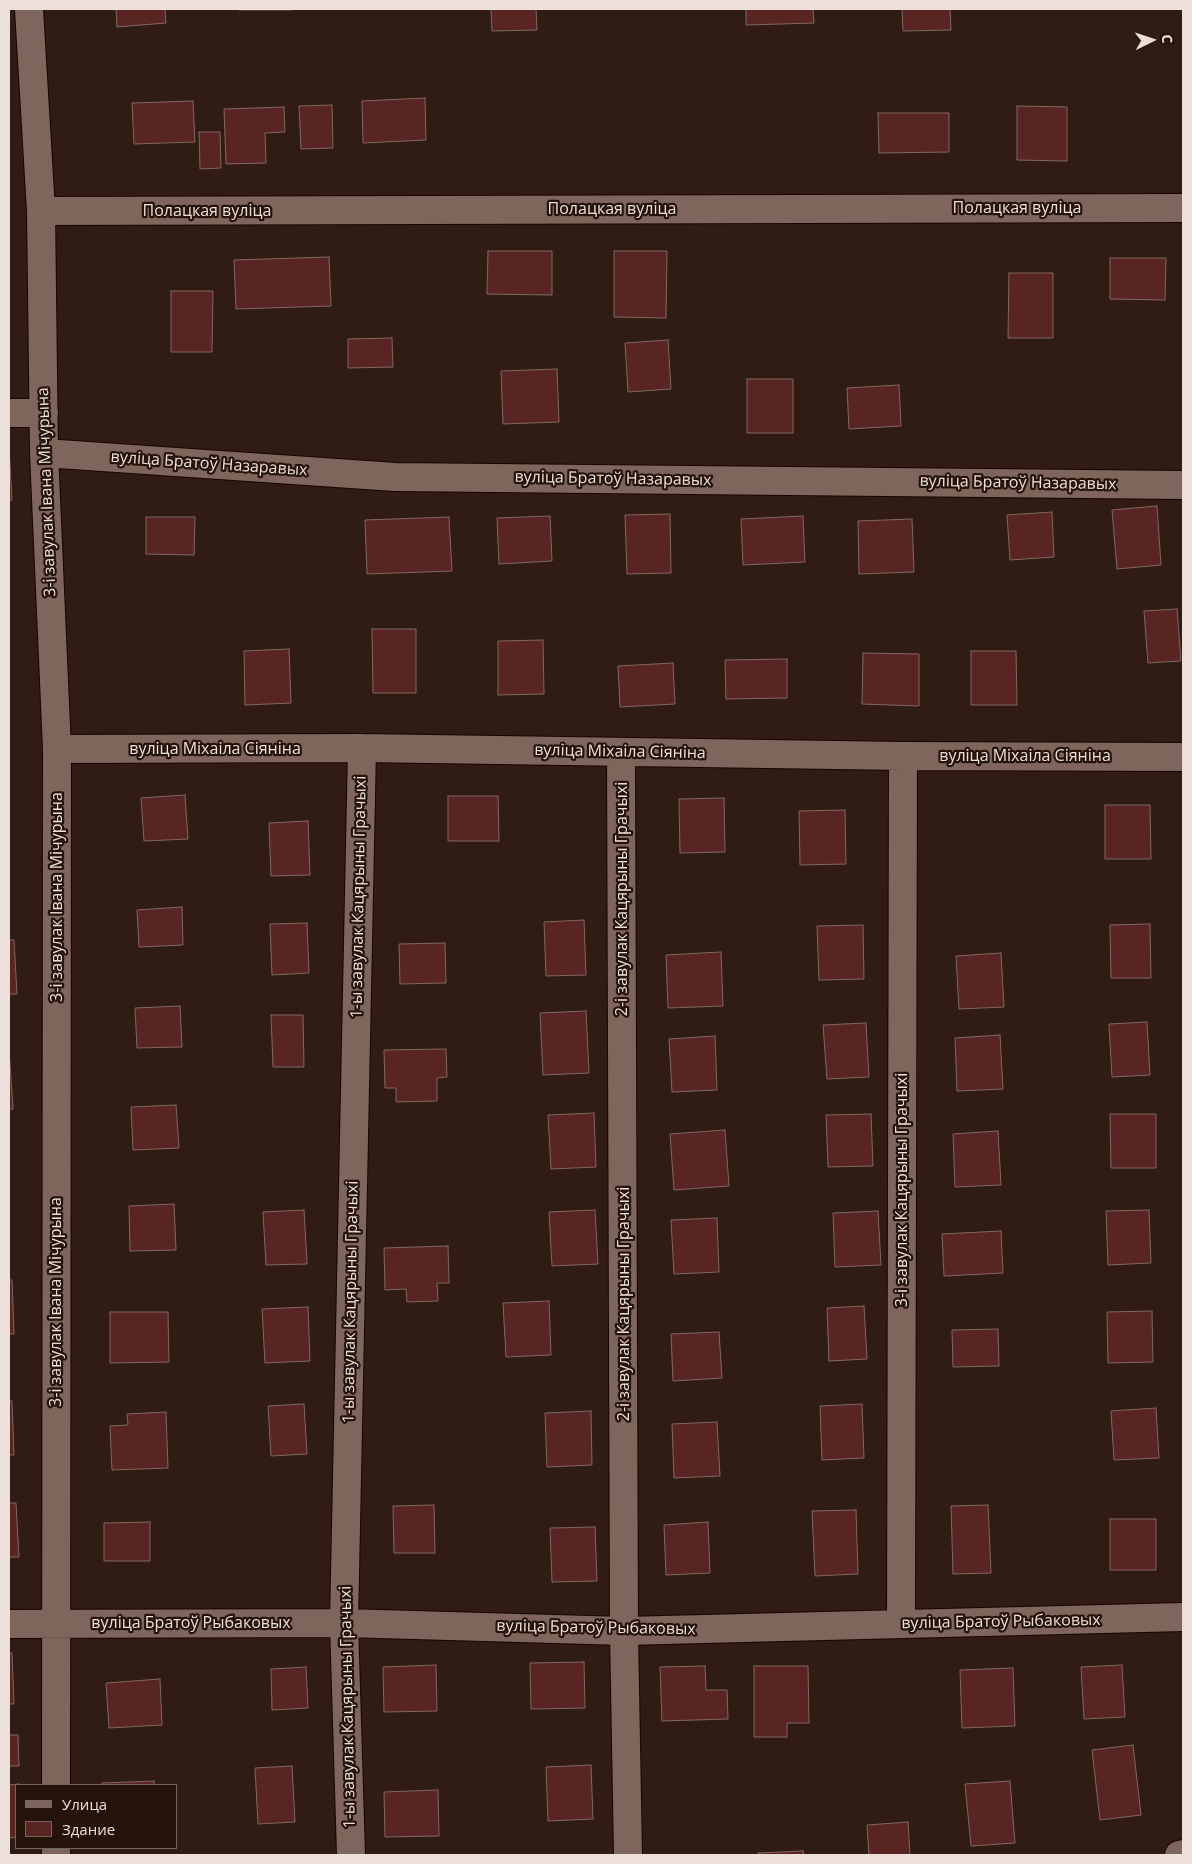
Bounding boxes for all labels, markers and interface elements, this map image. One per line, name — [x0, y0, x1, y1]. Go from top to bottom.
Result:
north arrow — [1127, 15, 1177, 65]
text: С — [1158, 34, 1177, 44]
street label: Полацкая вуліца — [953, 198, 1081, 218]
street label: Полацкая вуліца — [548, 199, 676, 219]
street label: Полацкая вуліца — [143, 201, 271, 221]
street label: 3-і завулак Івана Мічурына — [34, 387, 60, 597]
street label: вуліца Братоў Назаравых — [110, 448, 308, 480]
street label: вуліца Братоў Назаравых — [514, 468, 712, 490]
street label: вуліца Братоў Назаравых — [919, 472, 1117, 494]
street label: вуліца Міхаіла Сіяніна — [129, 739, 301, 759]
street label: вуліца Міхаіла Сіяніна — [534, 741, 706, 763]
street label: вуліца Міхаіла Сіяніна — [939, 746, 1111, 766]
street label: 1-ы завулак Кацярыны Грачыхі — [347, 776, 371, 1018]
street label: 2-і завулак Кацярыны Грачыхі — [612, 782, 632, 1016]
street label: 3-і завулак Івана Мічурына — [47, 792, 67, 1002]
street label: 3-і завулак Кацярыны Грачыхі — [892, 1073, 912, 1307]
street label: 1-ы завулак Кацярыны Грачыхі — [339, 1181, 363, 1423]
street label: 2-і завулак Кацярыны Грачыхі — [614, 1187, 634, 1421]
street label: 3-і завулак Івана Мічурына — [46, 1197, 66, 1407]
street label: 1-ы завулак Кацярыны Грачыхі — [336, 1586, 360, 1828]
street label: вуліца Братоў Рыбаковых — [901, 1611, 1101, 1633]
street label: вуліца Братоў Рыбаковых — [91, 1613, 291, 1633]
street label: вуліца Братоў Рыбаковых — [496, 1617, 696, 1639]
legend — [15, 1784, 178, 1849]
text: Улица — [62, 1794, 107, 1814]
text: Здание — [62, 1819, 115, 1839]

